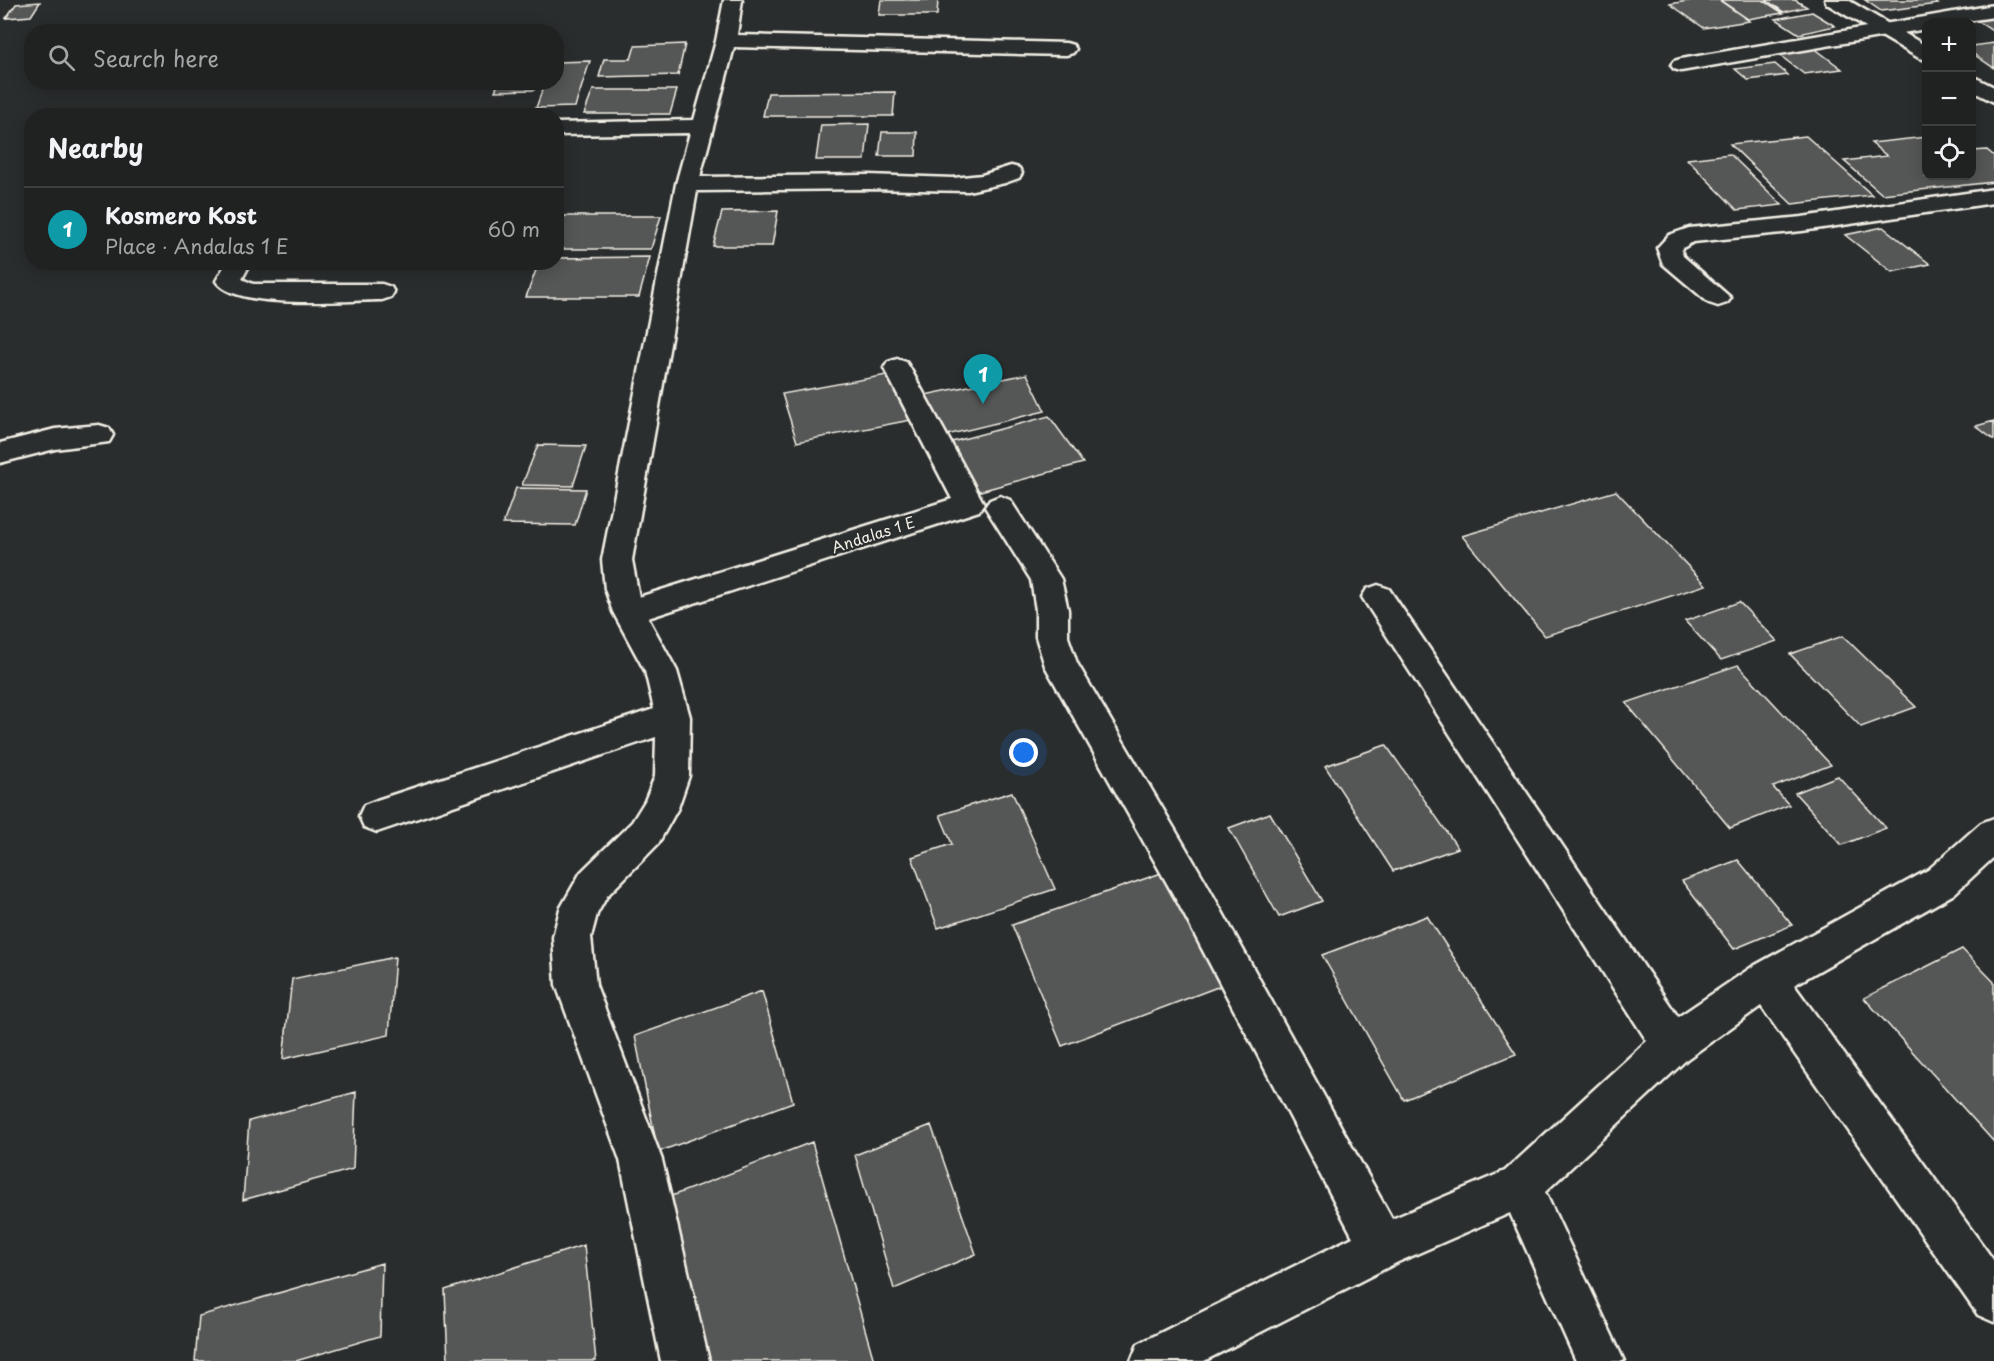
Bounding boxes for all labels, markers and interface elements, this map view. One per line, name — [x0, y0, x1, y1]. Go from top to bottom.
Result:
map controls — [1922, 18, 1976, 180]
button: + — [1922, 18, 1976, 72]
search box — [24, 24, 564, 90]
icon: search — [45, 41, 78, 74]
text: Search here — [93, 41, 219, 74]
button: − — [1922, 72, 1976, 126]
button: locate — [1922, 126, 1976, 180]
text: Nearby — [48, 128, 143, 167]
text: Kosmero Kost — [105, 198, 257, 231]
text: 1 — [63, 214, 72, 244]
text: 60 m — [488, 214, 540, 244]
text: Place · Andalas 1 E — [105, 231, 289, 261]
pin: 1 — [964, 354, 1002, 404]
street label: Andalas 1 E — [828, 510, 918, 558]
your location — [1009, 738, 1038, 767]

